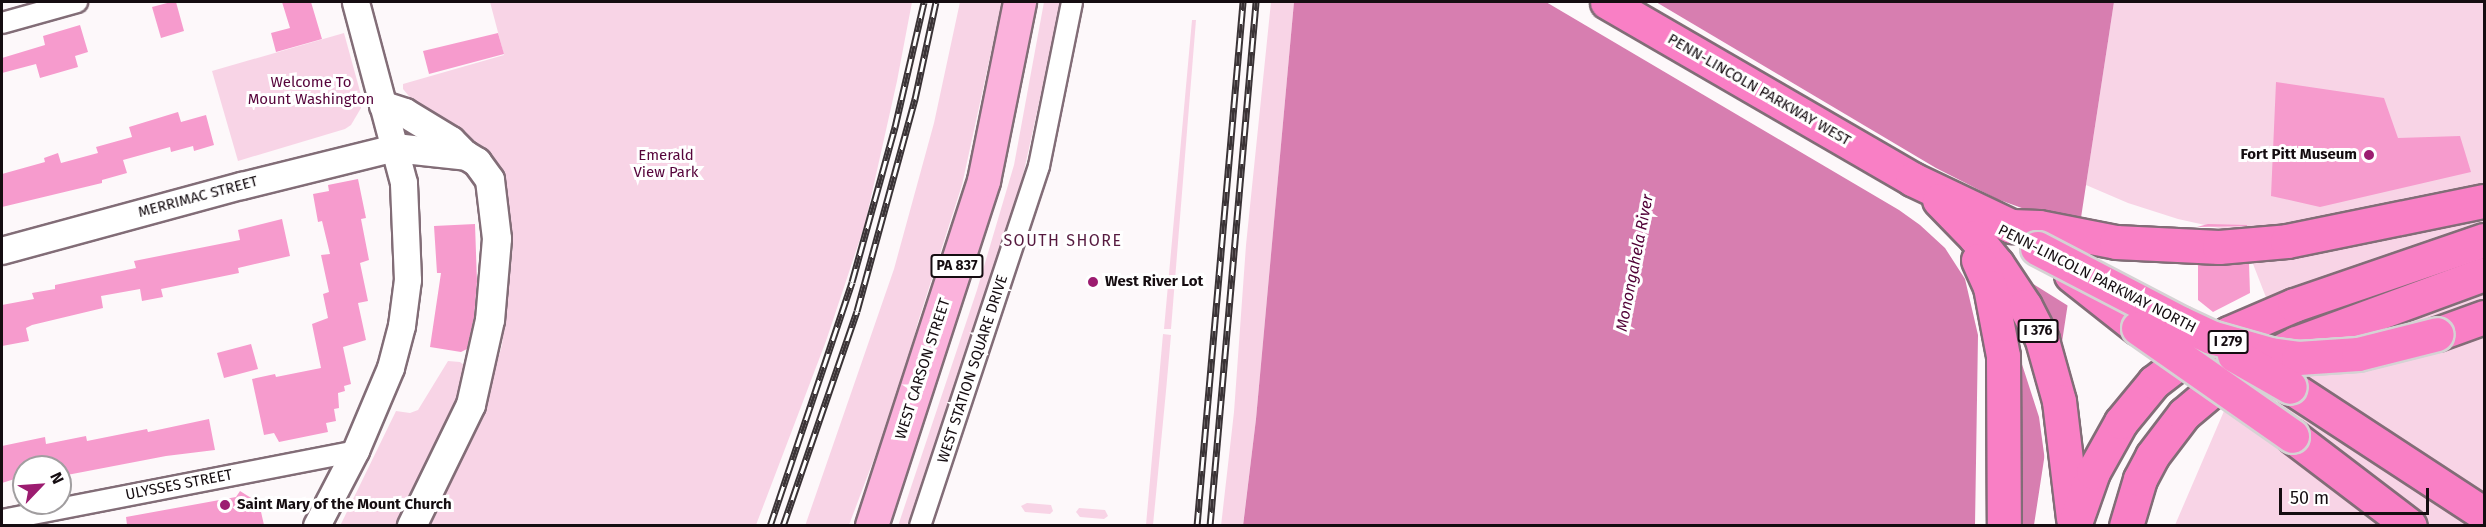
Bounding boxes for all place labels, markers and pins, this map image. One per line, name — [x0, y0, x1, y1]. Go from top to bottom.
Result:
place label: Fort Pitt Museum — [2241, 146, 2357, 164]
marker: Fort Pitt Museum — [2362, 148, 2376, 162]
place label: West River Lot — [1105, 273, 1203, 291]
marker: West River Lot — [1086, 275, 1100, 289]
place label: Saint Mary of the Mount Church — [237, 496, 452, 514]
marker: Saint Mary of the Mount Church — [218, 498, 232, 512]

